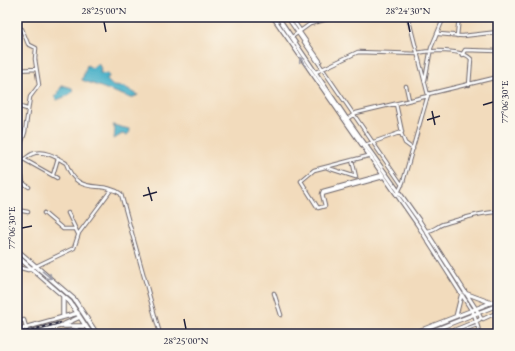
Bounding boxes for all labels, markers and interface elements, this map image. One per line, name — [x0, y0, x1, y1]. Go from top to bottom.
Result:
text: 28°25'00"N — [82, 4, 127, 17]
text: 28°24'30"N — [386, 4, 431, 17]
one-way arrow — [299, 56, 307, 67]
text: 77°06'30"E — [498, 80, 511, 123]
text: 77°06'30"E — [5, 206, 18, 249]
one-way arrow — [41, 271, 52, 280]
text: 28°25'00"N — [164, 334, 209, 347]

